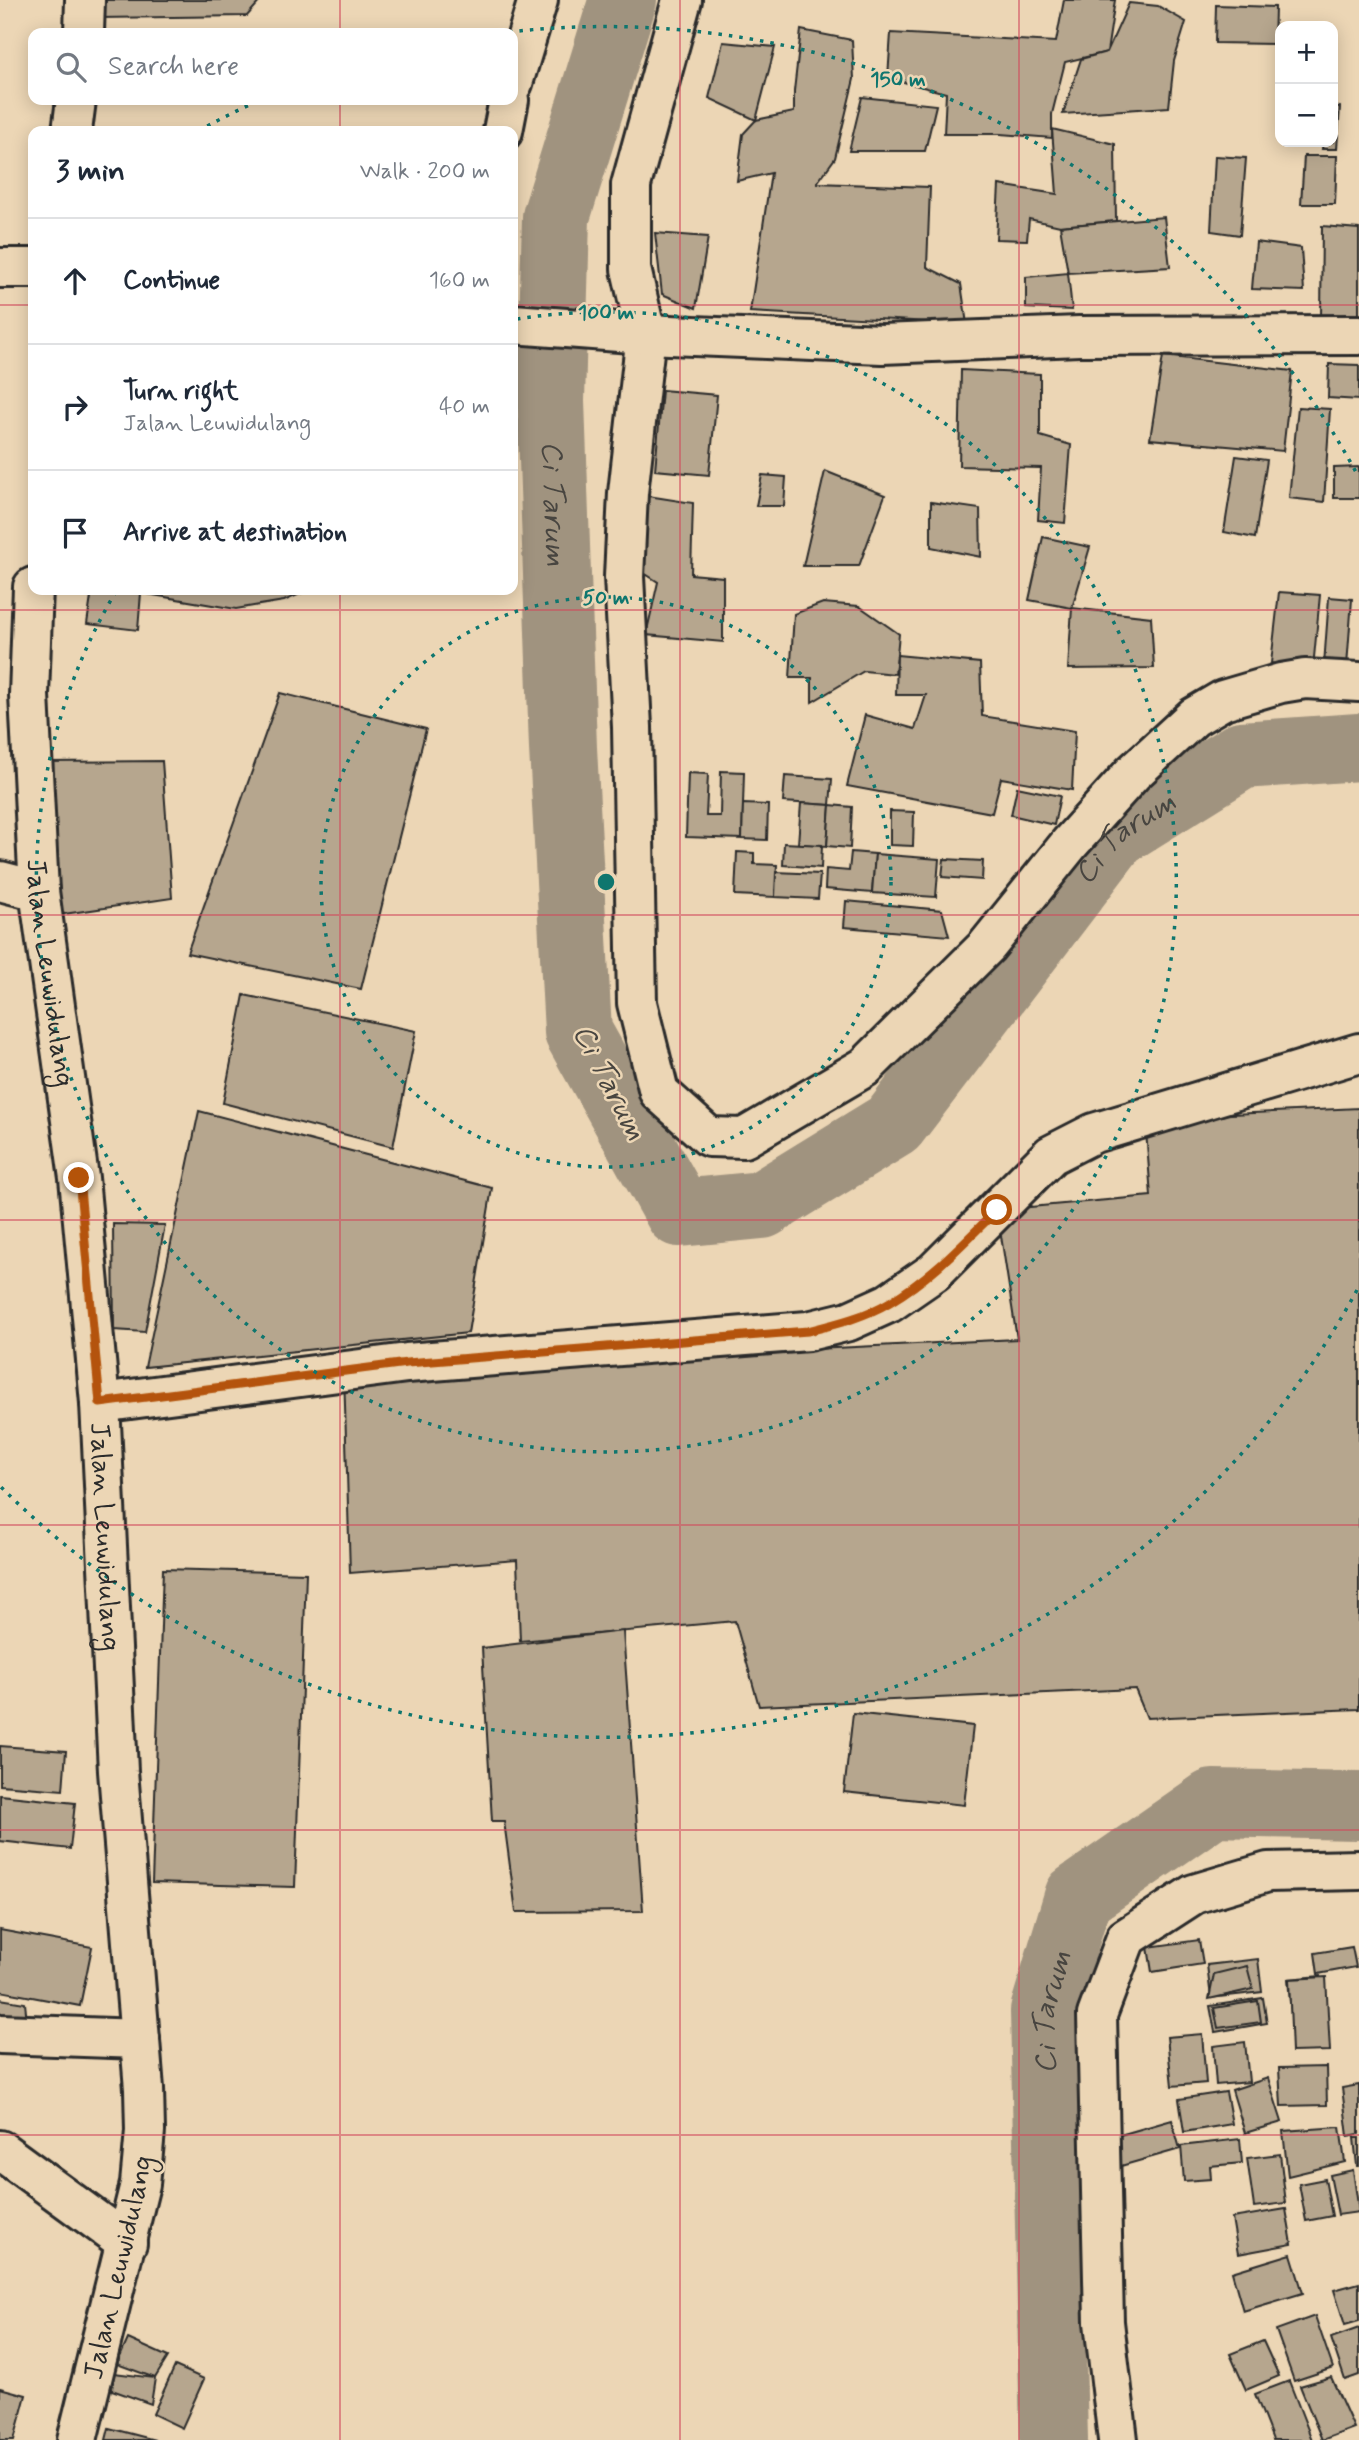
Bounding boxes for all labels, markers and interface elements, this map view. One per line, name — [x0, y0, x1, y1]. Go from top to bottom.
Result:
map controls — [1275, 21, 1338, 147]
button: + — [1275, 21, 1338, 84]
search box — [28, 28, 518, 105]
icon: search — [52, 48, 90, 86]
text: Search here — [108, 50, 239, 84]
text: 150 m — [870, 66, 926, 94]
button: − — [1275, 84, 1338, 147]
text: 3 min — [56, 152, 125, 191]
text: Walk · 200 m — [360, 157, 490, 187]
icon: ahead — [56, 262, 94, 300]
text: Continue — [123, 264, 220, 298]
text: 160 m — [429, 266, 490, 296]
text: 100 m — [578, 299, 634, 327]
text: Turn right — [123, 375, 239, 409]
icon: right — [56, 388, 94, 426]
text: 40 m — [439, 392, 490, 422]
text: Jalan Leuwidulang — [123, 409, 311, 439]
water label: Ci Tarum — [531, 441, 575, 567]
icon: arrive — [56, 514, 94, 552]
text: Arrive at destination — [123, 516, 347, 550]
text: 50 m — [583, 584, 630, 612]
water label: Ci Tarum — [1066, 783, 1184, 892]
street label: Jalan Leuwidulang — [16, 858, 82, 1090]
centre of rings — [594, 870, 618, 894]
water label: Ci Tarum — [563, 1018, 654, 1147]
route end — [63, 1162, 94, 1193]
route start — [981, 1194, 1012, 1225]
street label: Jalan Leuwidulang — [80, 1422, 128, 1652]
water label: Ci Tarum — [1025, 1946, 1082, 2074]
street label: Jalan Leuwidulang — [76, 2152, 165, 2384]

